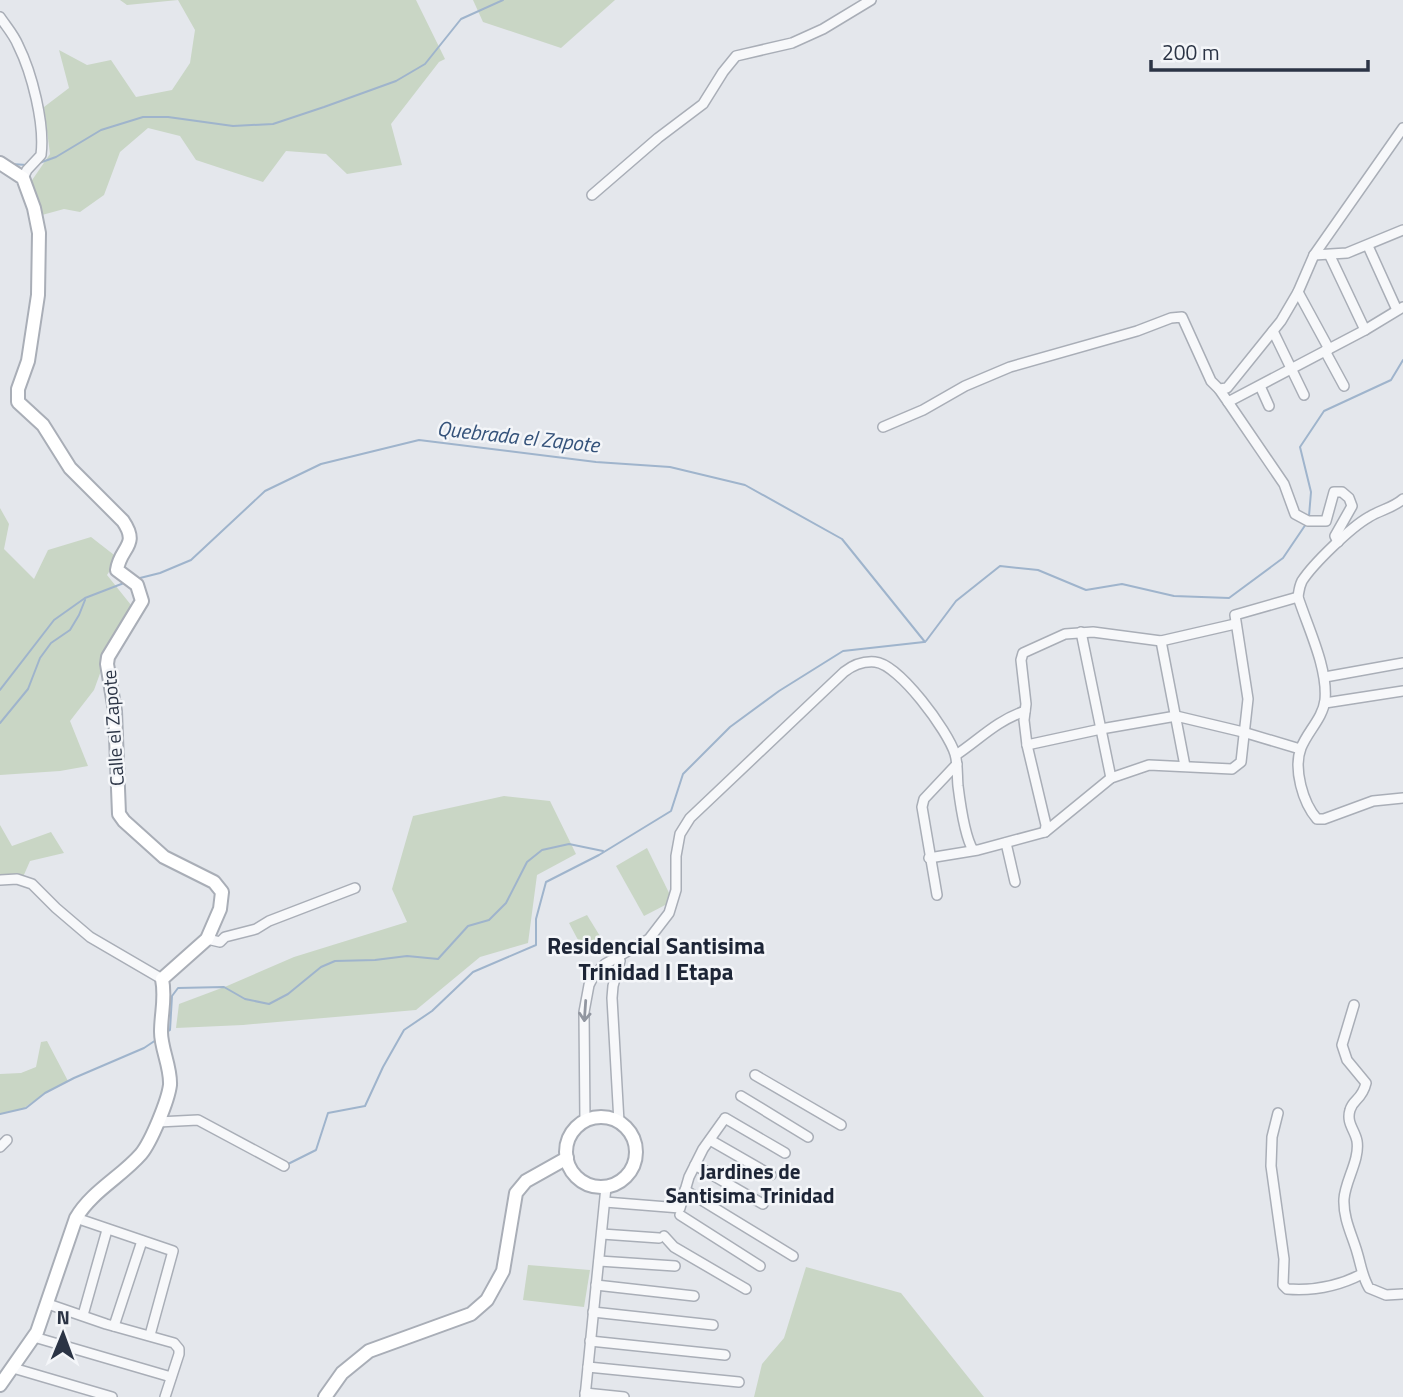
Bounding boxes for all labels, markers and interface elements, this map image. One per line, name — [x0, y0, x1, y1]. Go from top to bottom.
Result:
scale bar — [1151, 28, 1368, 72]
text: 200 m — [1162, 36, 1219, 68]
water label: Quebrada el Zapote — [435, 412, 602, 461]
street label: Calle el Zapote — [94, 669, 131, 787]
district label: Residencial Santisima Trinidad I Etapa — [547, 928, 765, 989]
one-way arrow — [578, 999, 591, 1022]
district label: Jardines de Santisima Trinidad — [665, 1155, 835, 1211]
north arrow — [28, 1299, 98, 1369]
text: N — [56, 1302, 70, 1331]

